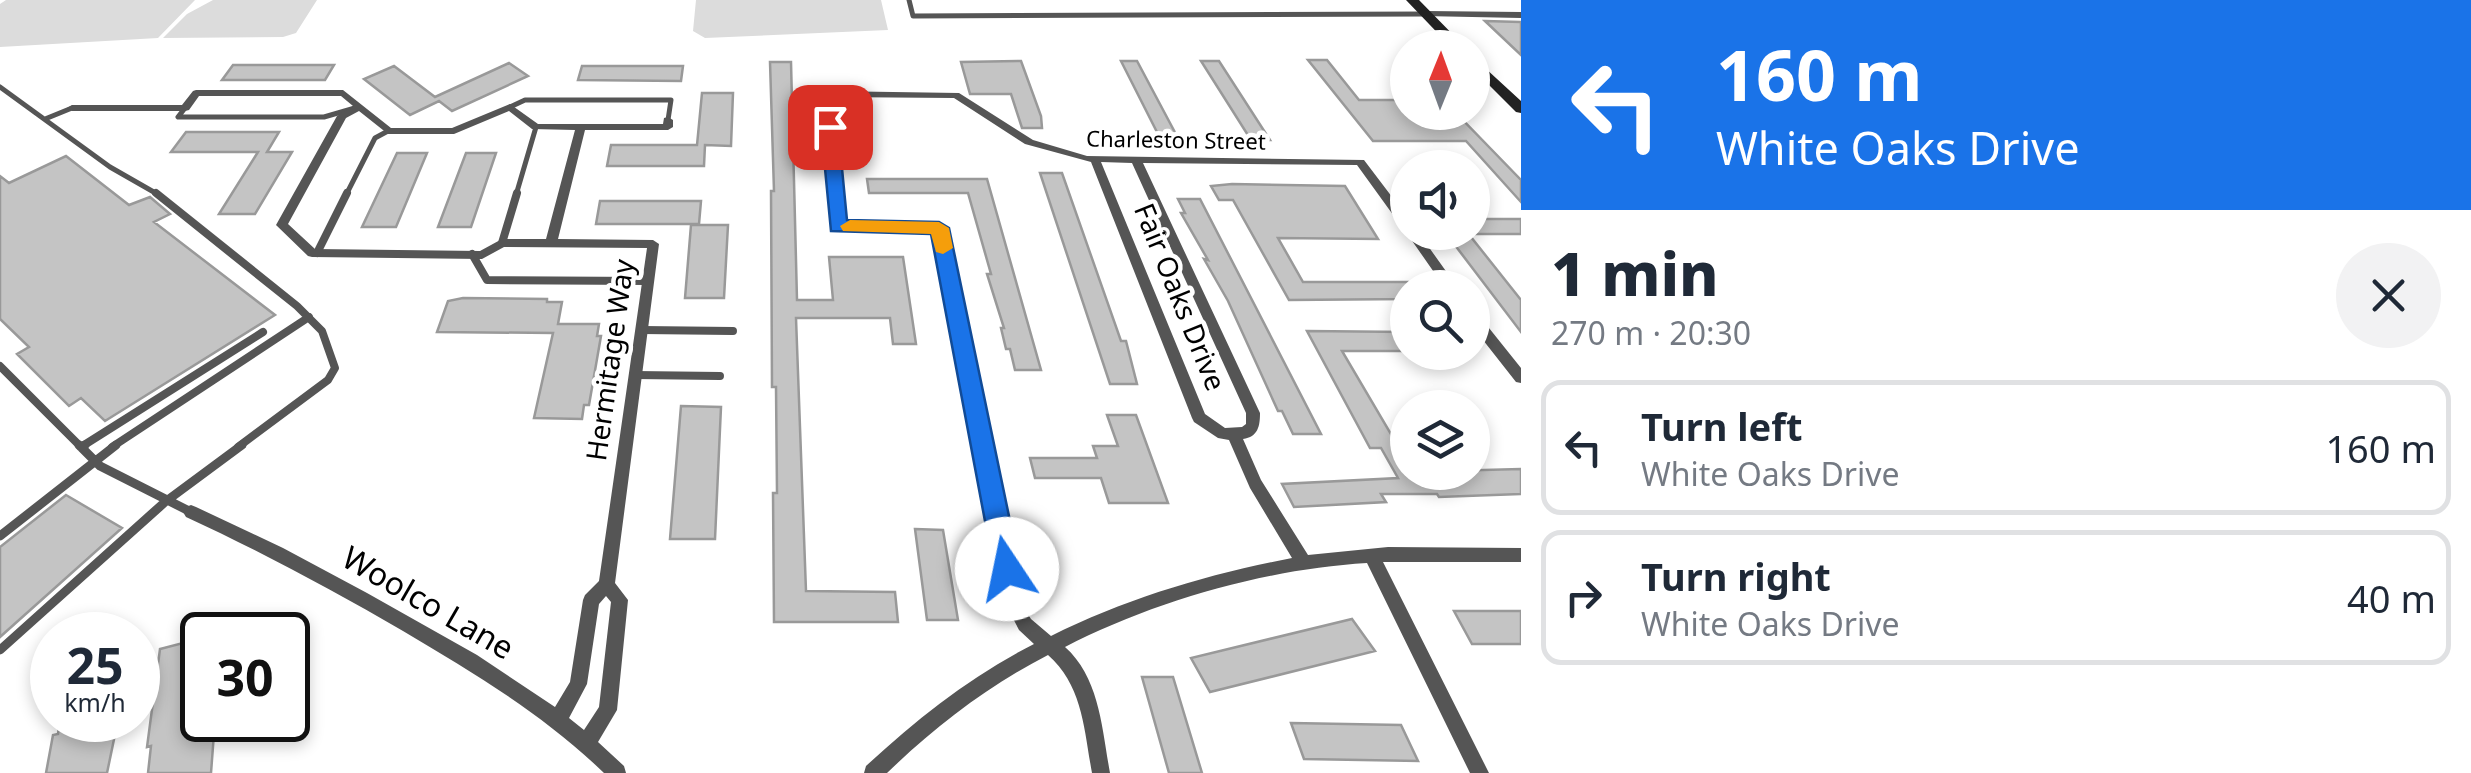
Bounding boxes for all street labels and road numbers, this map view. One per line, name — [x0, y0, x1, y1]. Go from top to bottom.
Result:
street label: Charleston Street — [1086, 122, 1266, 156]
street label: Fair Oaks Drive — [1126, 197, 1236, 396]
street label: Hermitage Way — [576, 256, 642, 463]
street label: Woolco Lane — [335, 535, 523, 668]

